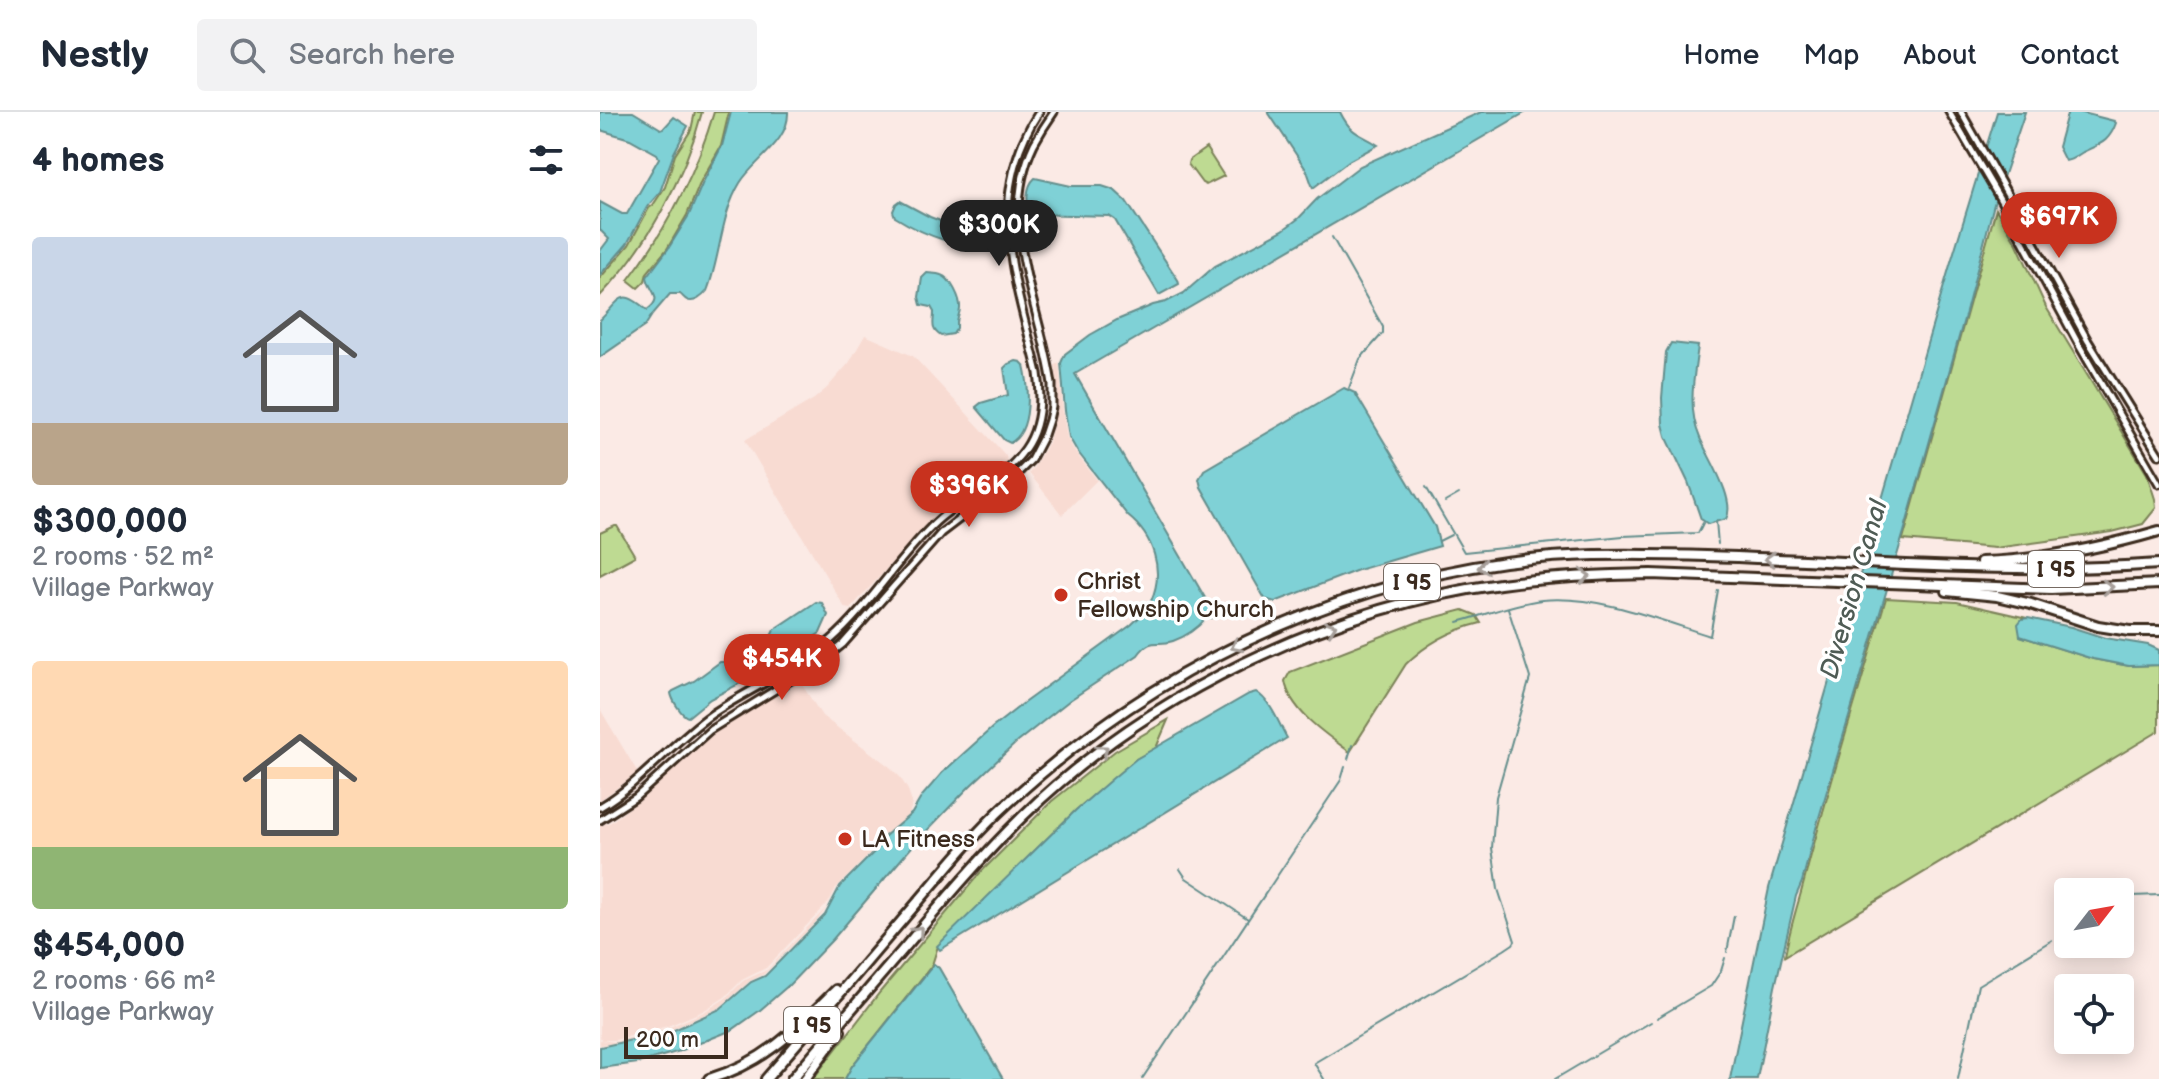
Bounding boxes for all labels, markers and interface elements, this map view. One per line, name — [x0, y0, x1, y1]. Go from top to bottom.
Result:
search box — [197, 19, 757, 91]
text: Nestly — [40, 33, 149, 78]
icon: search — [225, 33, 269, 77]
text: Search here — [289, 37, 455, 73]
text: Home — [1683, 39, 1759, 72]
text: Map — [1803, 39, 1860, 72]
text: About — [1904, 39, 1976, 72]
text: Contact — [2020, 39, 2119, 72]
icon: filters — [524, 138, 568, 182]
text: 4 homes — [32, 140, 164, 181]
pin: $697K — [2003, 192, 2115, 260]
pin: $300K — [943, 200, 1055, 268]
text: $697K — [2019, 202, 2099, 233]
text: $300K — [958, 210, 1040, 241]
icon: home — [228, 289, 372, 433]
pin: $396K — [913, 461, 1025, 529]
text: $396K — [929, 471, 1010, 502]
water label: Diversion Canal — [1814, 496, 1895, 682]
text: $300,000 — [32, 501, 188, 542]
text: 2 rooms · 52 m² — [32, 542, 214, 573]
one-way arrow — [1763, 551, 1776, 568]
road number: I 95 — [2028, 551, 2084, 587]
one-way arrow — [1476, 558, 1490, 575]
road number: I 95 — [1384, 564, 1440, 600]
place label: Christ Fellowship Church — [1077, 567, 1274, 624]
one-way arrow — [1579, 568, 1592, 585]
text: Village Parkway — [32, 573, 214, 604]
one-way arrow — [2102, 579, 2115, 596]
marker: Christ Fellowship Church — [1052, 586, 1070, 604]
one-way arrow — [1323, 621, 1337, 637]
pin: $454K — [726, 634, 838, 702]
one-way arrow — [1230, 636, 1244, 652]
text: $454K — [742, 644, 822, 675]
icon: home — [228, 713, 372, 857]
one-way arrow — [1094, 745, 1109, 759]
place label: LA Fitness — [861, 825, 975, 854]
marker: LA Fitness — [836, 830, 854, 848]
north arrow — [2054, 878, 2134, 958]
map controls — [2054, 878, 2134, 1054]
text: $454,000 — [32, 925, 185, 966]
one-way arrow — [908, 926, 923, 941]
text: 2 rooms · 66 m² — [32, 966, 216, 997]
button: locate — [2054, 974, 2134, 1054]
text: Village Parkway — [32, 997, 214, 1028]
road number: I 95 — [784, 1007, 840, 1043]
scale bar — [624, 1023, 728, 1059]
text: 200 m — [636, 1027, 699, 1054]

